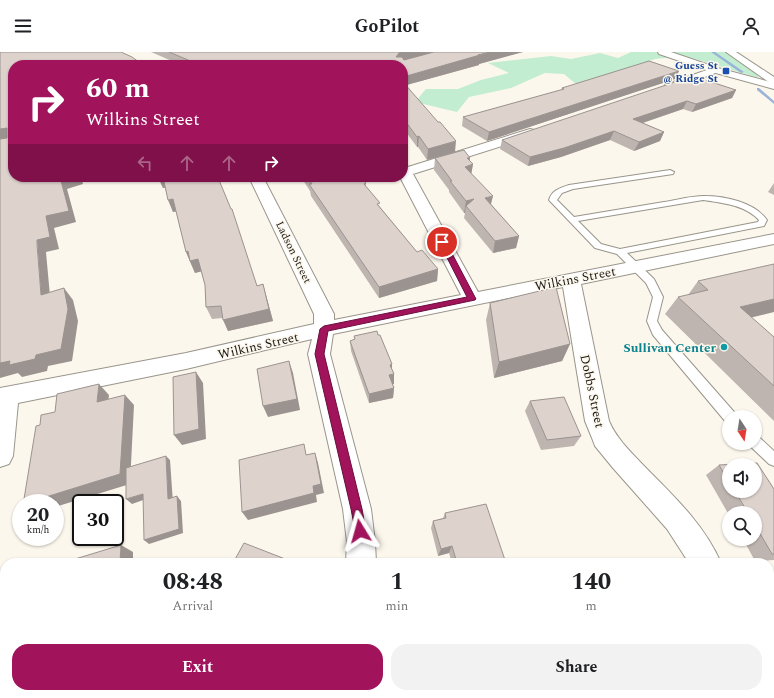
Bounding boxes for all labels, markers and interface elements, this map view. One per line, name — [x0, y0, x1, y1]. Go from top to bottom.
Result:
text: GoPilot — [355, 13, 419, 40]
icon: menu — [12, 15, 34, 37]
icon: person — [740, 15, 762, 37]
place label: Guess St @ Ridge St — [664, 57, 718, 87]
marker: Guess St @ Ridge St — [721, 66, 731, 76]
text: 60 m — [86, 67, 150, 110]
icon: right — [20, 76, 72, 128]
text: Wilkins Street — [86, 106, 200, 133]
icon: left — [134, 152, 156, 174]
icon: ahead — [176, 152, 198, 174]
icon: ahead — [218, 152, 240, 174]
icon: right — [260, 152, 282, 174]
street label: Ladson Street — [271, 218, 316, 286]
pin — [425, 225, 459, 259]
icon: arrive — [431, 231, 453, 253]
street label: Wilkins Street — [533, 261, 618, 297]
street label: Wilkins Street — [216, 327, 301, 365]
place label: Sullivan Center — [623, 338, 716, 358]
marker: Sullivan Center — [719, 342, 729, 352]
street label: Dobbs Street — [574, 353, 610, 430]
north arrow — [722, 410, 762, 450]
map controls — [722, 410, 762, 546]
button: sound — [722, 458, 762, 498]
speed limit sign: 30 — [72, 494, 124, 546]
text: 20 — [27, 500, 49, 530]
button: search — [722, 506, 762, 546]
position arrow — [339, 510, 381, 552]
text: km/h — [27, 522, 49, 538]
text: 08:48 — [163, 564, 223, 600]
text: 1 — [390, 564, 404, 600]
text: 140 — [571, 564, 611, 600]
text: Arrival — [173, 596, 213, 616]
text: min — [386, 596, 408, 616]
text: m — [586, 596, 597, 616]
button: Exit — [12, 644, 383, 690]
button: Share — [391, 644, 762, 690]

